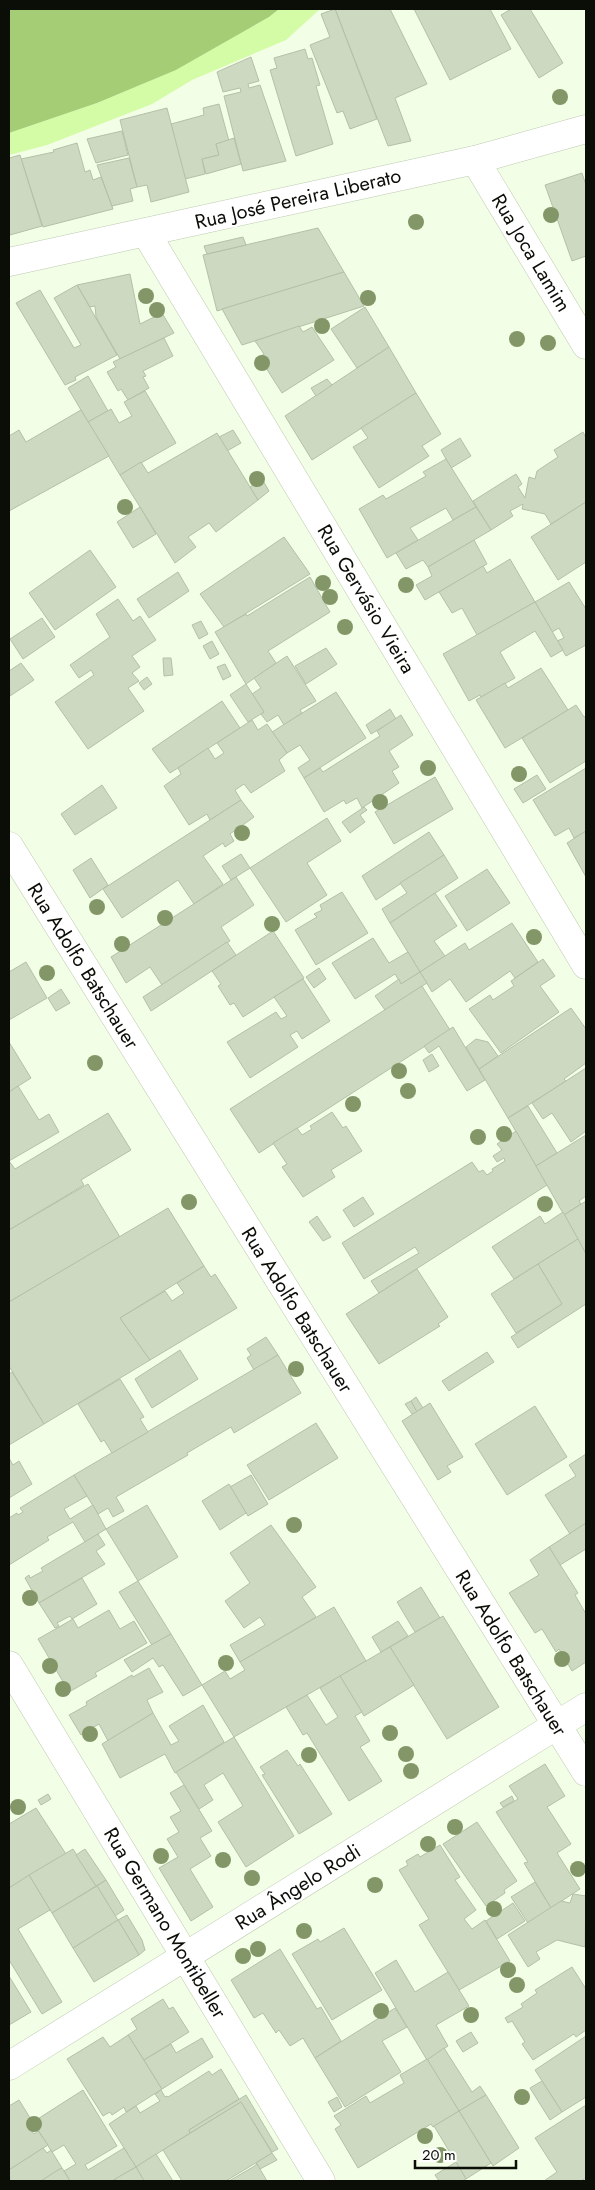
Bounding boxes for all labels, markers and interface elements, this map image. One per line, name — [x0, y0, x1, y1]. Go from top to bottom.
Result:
street label: Rua José Pereira Liberato — [192, 161, 404, 237]
street label: Rua Joca Lamim — [484, 188, 578, 318]
street label: Rua Gervásio Vieira — [310, 519, 422, 679]
street label: Rua Adolfo Batschauer — [20, 877, 146, 1055]
street label: Rua Adolfo Batschauer — [234, 1221, 360, 1399]
street label: Rua Adolfo Batschauer — [448, 1564, 574, 1742]
street label: Rua Germano Montibeller — [96, 1822, 234, 2024]
street label: Rua Ângelo Rodi — [230, 1837, 366, 1937]
scale bar — [415, 2138, 516, 2170]
text: 20 m — [422, 2144, 456, 2166]

